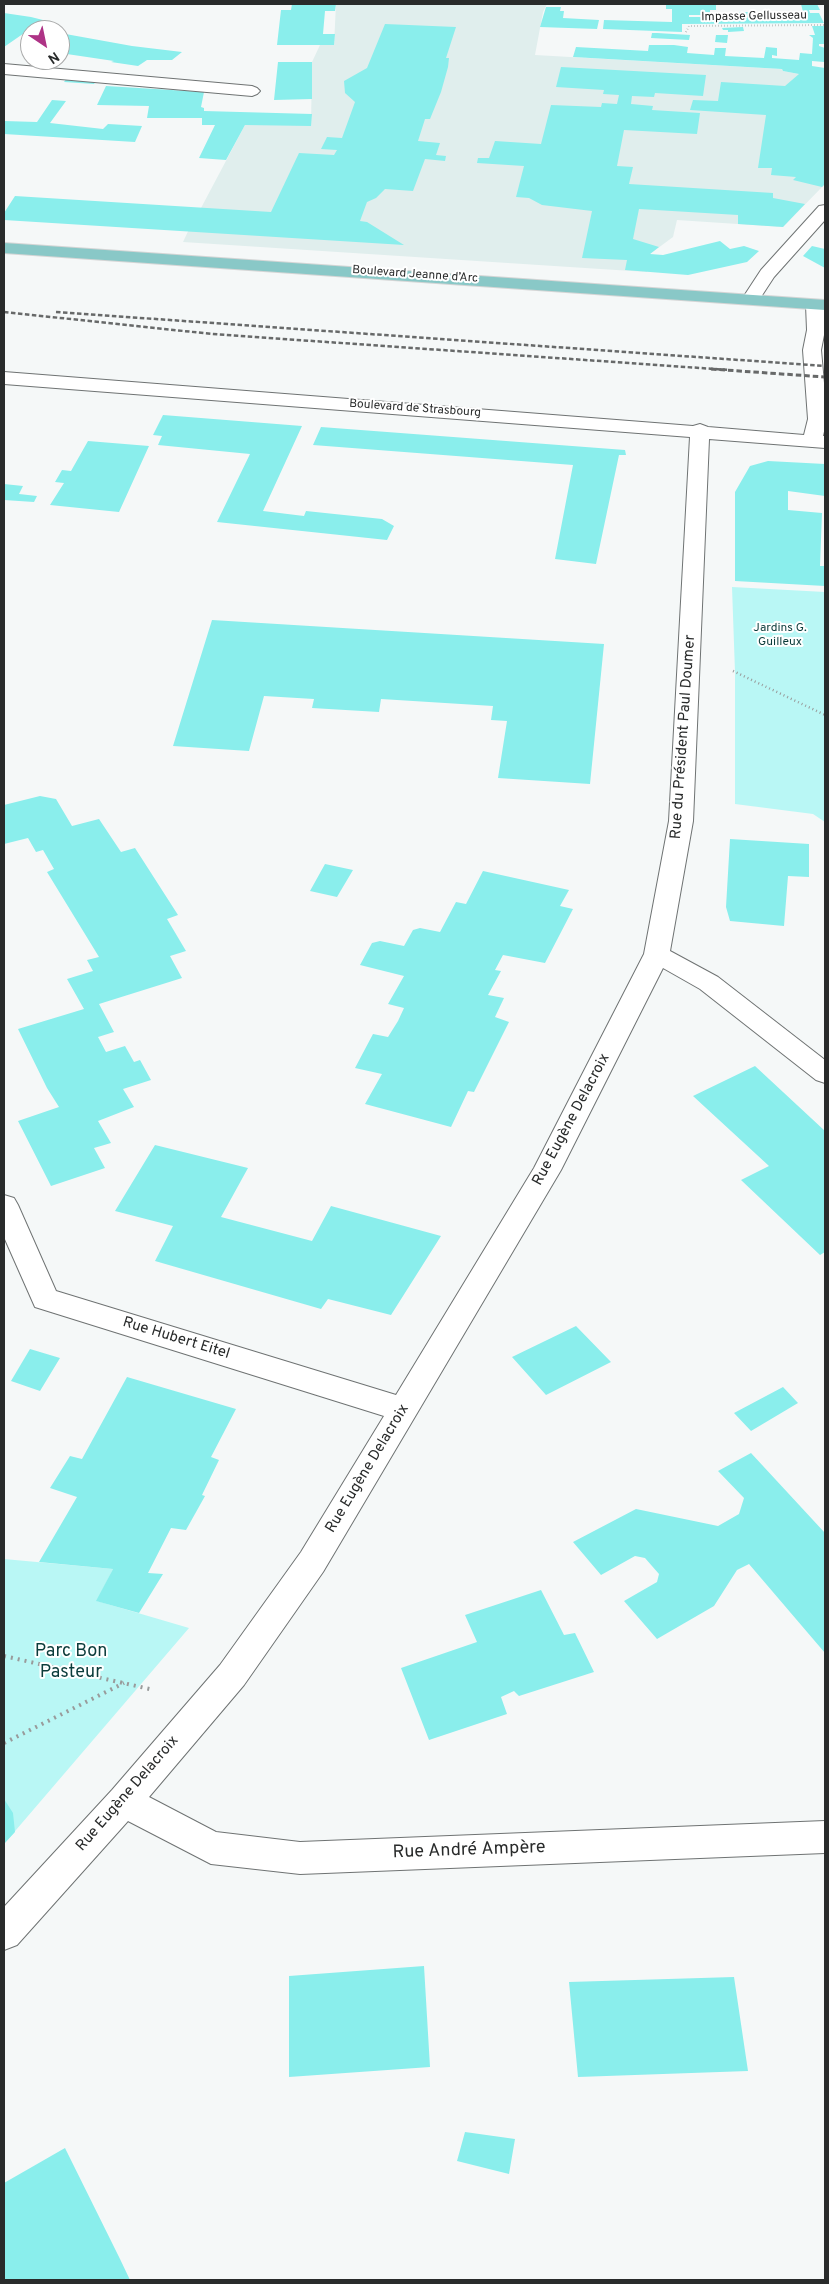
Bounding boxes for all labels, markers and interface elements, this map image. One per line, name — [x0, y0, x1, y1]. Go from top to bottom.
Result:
street label: Impasse Gellusseau — [701, 9, 807, 25]
north arrow — [20, 20, 70, 70]
text: N — [44, 47, 62, 67]
street label: Boulevard Jeanne d’Arc — [352, 263, 478, 287]
street label: Boulevard de Strasbourg — [349, 397, 481, 421]
park label: Jardins G. Guilleux — [753, 622, 807, 650]
street label: Rue du Président Paul Doumer — [668, 634, 700, 840]
street label: Rue Eugène Delacroix — [530, 1051, 614, 1189]
street label: Rue Hubert Eitel — [120, 1314, 232, 1364]
street label: Rue Eugène Delacroix — [322, 1401, 414, 1537]
park label: Parc Bon Pasteur — [35, 1641, 107, 1684]
street label: Rue Eugène Delacroix — [73, 1733, 183, 1855]
street label: Rue André Ampère — [392, 1838, 546, 1864]

